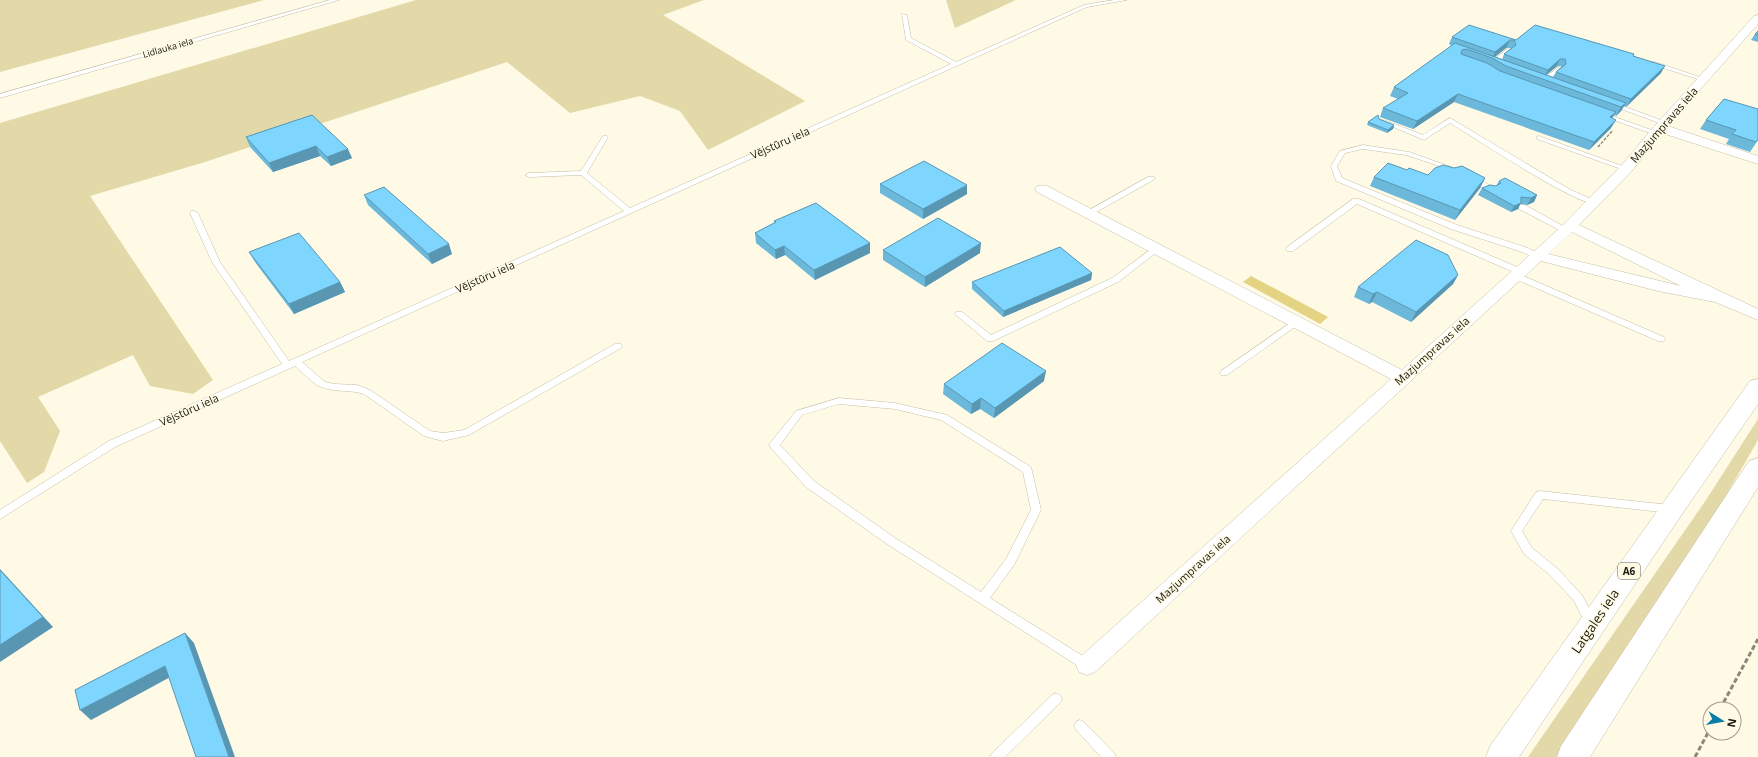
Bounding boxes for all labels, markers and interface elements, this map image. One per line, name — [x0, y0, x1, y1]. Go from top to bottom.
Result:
street label: Lidlauka iela — [141, 34, 195, 61]
street label: Mazjumpravas iela — [1627, 84, 1701, 166]
street label: Vējstūru iela — [748, 123, 812, 162]
street label: Vējstūru iela — [453, 257, 517, 296]
street label: Mazjumpravas iela — [1391, 313, 1472, 388]
street label: Vējstūru iela — [157, 390, 221, 429]
street label: Mazjumpravas iela — [1152, 531, 1233, 606]
road number: A6 — [1618, 563, 1640, 579]
street label: Latgales iela — [1567, 585, 1623, 657]
north arrow — [1702, 701, 1742, 741]
text: N — [1724, 717, 1741, 729]

